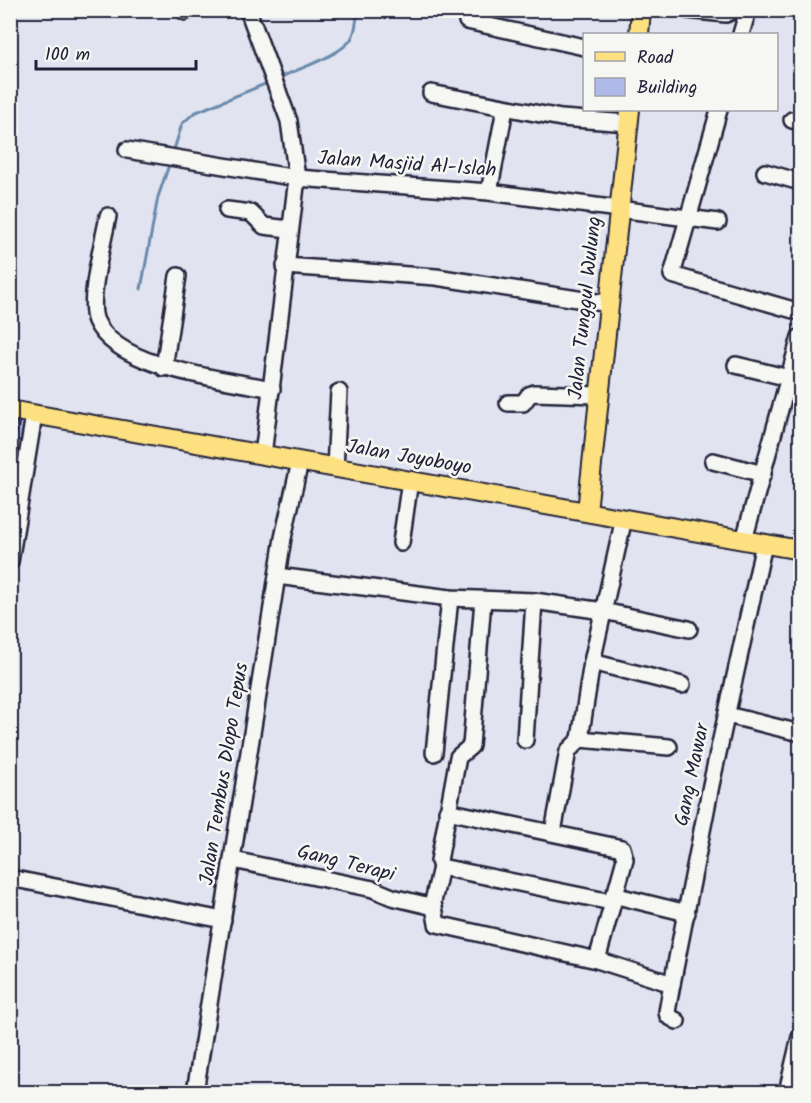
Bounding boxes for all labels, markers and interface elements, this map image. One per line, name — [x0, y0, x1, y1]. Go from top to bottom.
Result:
scale bar — [36, 33, 196, 71]
legend — [583, 33, 778, 111]
text: 100 m — [45, 41, 90, 70]
text: Road — [637, 44, 674, 73]
text: Building — [637, 74, 697, 103]
street label: Jalan Masjid Al-Islah — [317, 143, 497, 187]
street label: Jalan Tunggul Wulung — [560, 215, 612, 401]
street label: Jalan Joyoboyo — [344, 431, 474, 485]
street label: Jalan Tembus Dlopo Tepus — [192, 660, 258, 888]
street label: Gang Mawar — [666, 719, 720, 829]
street label: Gang Terapi — [294, 836, 399, 892]

